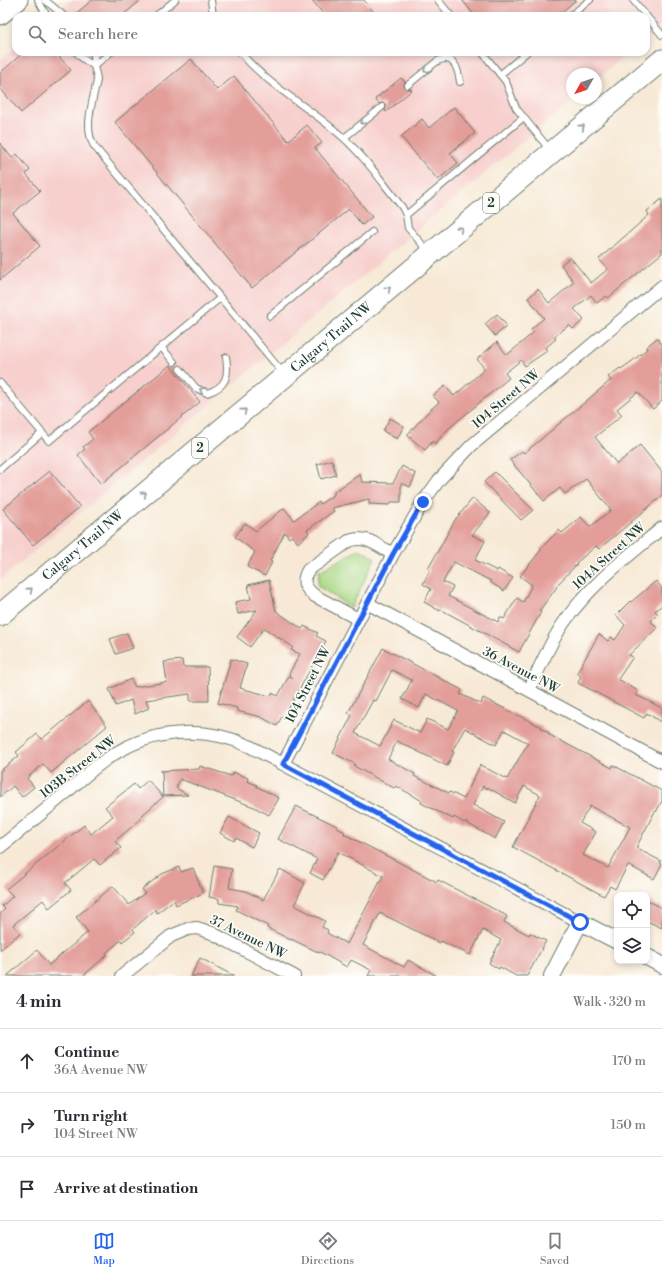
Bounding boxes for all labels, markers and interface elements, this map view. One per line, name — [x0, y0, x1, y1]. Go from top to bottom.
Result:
search box — [12, 12, 650, 56]
icon: search — [26, 23, 48, 45]
text: Search here — [58, 25, 138, 44]
one-way arrow — [424, 65, 431, 72]
north arrow — [566, 68, 602, 104]
one-way arrow — [360, 118, 367, 125]
one-way arrow — [578, 125, 585, 132]
road number: 2 — [483, 193, 499, 213]
one-way arrow — [455, 227, 462, 234]
one-way arrow — [384, 287, 391, 294]
street label: Calgary Trail NW — [287, 298, 376, 376]
street label: 104 Street NW — [469, 365, 544, 432]
one-way arrow — [199, 387, 206, 395]
one-way arrow — [239, 408, 246, 415]
road number: 2 — [192, 438, 208, 458]
one-way arrow — [139, 492, 147, 499]
route end — [414, 493, 432, 511]
street label: Calgary Trail NW — [39, 506, 127, 584]
street label: 104A Street NW — [569, 518, 650, 593]
one-way arrow — [25, 587, 33, 594]
street label: 104 Street NW — [282, 643, 335, 726]
street label: 36 Avenue NW — [480, 643, 563, 698]
street label: 103B Street NW — [37, 732, 120, 802]
map controls — [614, 892, 650, 964]
button: locate — [614, 892, 650, 928]
street label: 37 Avenue NW — [207, 912, 290, 963]
route start — [571, 913, 589, 931]
button: layers — [614, 928, 650, 964]
text: 4 min — [16, 991, 61, 1013]
text: Walk · 320 m — [573, 994, 646, 1010]
text: Continue — [54, 1043, 119, 1062]
icon: ahead — [16, 1050, 38, 1072]
text: 170 m — [612, 1053, 646, 1069]
text: 36A Avenue NW — [54, 1062, 148, 1078]
text: Turn right — [54, 1107, 128, 1126]
icon: right — [16, 1114, 38, 1136]
text: 150 m — [611, 1117, 646, 1133]
text: 104 Street NW — [54, 1126, 138, 1142]
icon: arrive — [16, 1178, 38, 1200]
text: Arrive at destination — [54, 1179, 198, 1198]
tab: Map — [93, 1230, 115, 1268]
tab: Directions — [301, 1230, 354, 1268]
tab: Saved — [540, 1230, 569, 1268]

